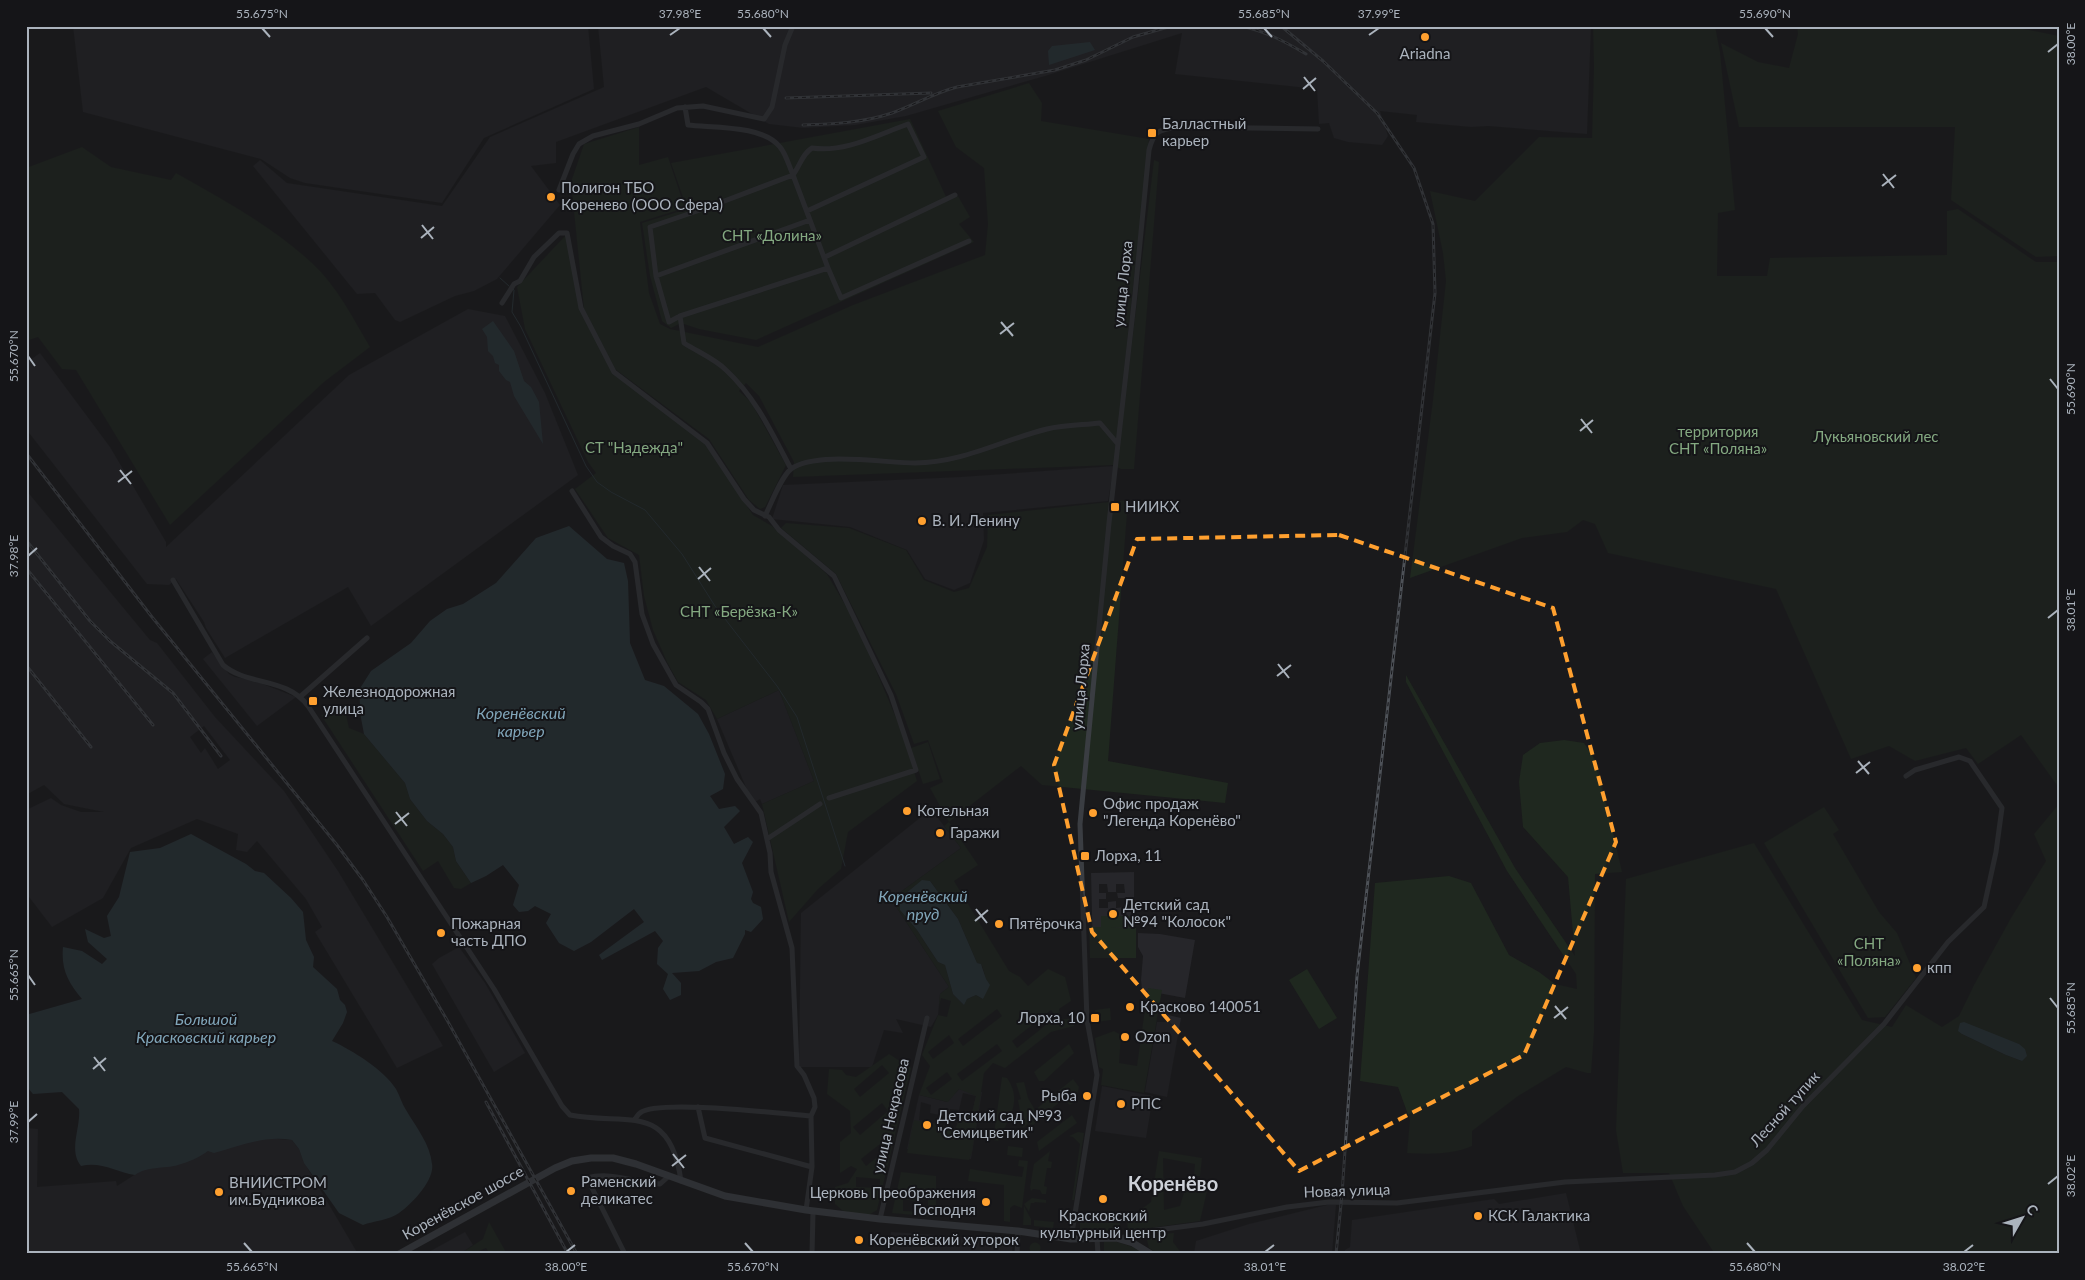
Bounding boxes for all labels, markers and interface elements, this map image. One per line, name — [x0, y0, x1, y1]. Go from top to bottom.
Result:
text: 55.675°N — [236, 6, 288, 21]
text: 37.98°E — [659, 6, 701, 21]
text: 55.680°N — [737, 6, 789, 21]
text: 55.685°N — [1238, 6, 1290, 21]
text: 37.99°E — [1358, 6, 1400, 21]
text: 55.690°N — [1739, 6, 1791, 21]
text: 38.00°E — [2063, 23, 2078, 65]
marker: Ariadna — [1419, 31, 1431, 43]
place label: Ariadna — [1400, 44, 1450, 62]
place label: Балластный карьер — [1162, 114, 1246, 149]
marker: Балластный карьер — [1146, 127, 1158, 139]
place label: Полигон ТБО Коренево (ООО Сфера) — [561, 178, 723, 213]
marker: Полигон ТБО Коренево (ООО Сфера) — [545, 191, 557, 203]
park label: СНТ «Долина» — [722, 226, 822, 244]
street label: улица Лорха — [1109, 240, 1136, 328]
text: 55.670°N — [6, 330, 21, 382]
text: 55.690°N — [2063, 363, 2078, 415]
park label: территория СНТ «Поляна» — [1669, 422, 1767, 457]
park label: Лукьяновский лес — [1812, 427, 1939, 445]
park label: СТ "Надежда" — [585, 438, 683, 456]
place label: НИИКХ — [1125, 497, 1179, 515]
marker: НИИКХ — [1109, 501, 1121, 513]
place label: В. И. Ленину — [932, 511, 1020, 529]
marker: В. И. Ленину — [916, 515, 928, 527]
text: 37.98°E — [6, 535, 21, 577]
text: 38.01°E — [2063, 589, 2078, 631]
park label: СНТ «Берёзка-К» — [680, 602, 798, 620]
street label: улица Лорха — [1067, 643, 1093, 731]
place label: Железнодорожная улица — [323, 682, 455, 717]
marker: Железнодорожная улица — [307, 695, 319, 707]
water label: Коренёвский карьер — [476, 703, 566, 740]
place label: Офис продаж "Легенда Коренёво" — [1103, 794, 1241, 829]
place label: Котельная — [917, 801, 989, 819]
marker: Котельная — [901, 805, 913, 817]
marker: Офис продаж "Легенда Коренёво" — [1087, 807, 1099, 819]
place label: Гаражи — [950, 823, 1000, 841]
marker: Гаражи — [934, 827, 946, 839]
place label: Лорха, 11 — [1094, 846, 1162, 864]
marker: Лорха, 11 — [1079, 850, 1091, 862]
water label: Коренёвский пруд — [878, 886, 968, 923]
place label: Детский сад №94 "Колосок" — [1123, 895, 1231, 930]
marker: Детский сад №94 "Колосок" — [1107, 908, 1119, 920]
place label: Пожарная часть ДПО — [451, 914, 527, 949]
place label: Пятёрочка — [1009, 914, 1082, 932]
marker: Пятёрочка — [993, 918, 1005, 930]
marker: Пожарная часть ДПО — [435, 927, 447, 939]
park label: СНТ «Поляна» — [1837, 934, 1901, 969]
text: 55.665°N — [6, 949, 21, 1001]
place label: кпп — [1927, 958, 1952, 976]
marker: кпп — [1911, 962, 1923, 974]
text: 55.685°N — [2063, 982, 2078, 1034]
place label: Красково 140051 — [1140, 997, 1261, 1015]
marker: Красково 140051 — [1124, 1001, 1136, 1013]
place label: Лорха, 10 — [1017, 1008, 1085, 1026]
water label: Большой Красковский карьер — [136, 1009, 276, 1046]
marker: Лорха, 10 — [1089, 1012, 1101, 1024]
place label: Ozon — [1135, 1027, 1170, 1045]
marker: Ozon — [1119, 1031, 1131, 1043]
street label: улица Некрасова — [868, 1056, 912, 1175]
street label: Лесной тупик — [1745, 1067, 1823, 1151]
place label: Рыба — [1041, 1086, 1077, 1104]
marker: Рыба — [1081, 1090, 1093, 1102]
place label: РПС — [1131, 1094, 1161, 1112]
marker: РПС — [1115, 1098, 1127, 1110]
text: 37.99°E — [6, 1101, 21, 1143]
place label: Детский сад №93 "Семицветик" — [937, 1106, 1062, 1141]
marker: Детский сад №93 "Семицветик" — [921, 1119, 933, 1131]
text: 38.02°E — [2063, 1155, 2078, 1197]
street label: Коренёвское шоссе — [399, 1161, 526, 1243]
district label: Коренёво — [1128, 1171, 1218, 1195]
place label: Раменский деликатес — [581, 1172, 656, 1207]
place label: ВНИИСТРОМ им.Будникова — [229, 1173, 327, 1208]
street label: Новая улица — [1303, 1179, 1391, 1201]
place label: Церковь Преображения Господня — [810, 1183, 976, 1218]
marker: Раменский деликатес — [565, 1185, 577, 1197]
marker: ВНИИСТРОМ им.Будникова — [213, 1186, 225, 1198]
north arrow — [1998, 1192, 2048, 1242]
marker: Красковский культурный центр — [1097, 1193, 1109, 1205]
marker: Церковь Преображения Господня — [980, 1196, 992, 1208]
text: С — [2023, 1201, 2042, 1219]
place label: Красковский культурный центр — [1040, 1206, 1166, 1241]
place label: КСК Галактика — [1488, 1206, 1590, 1224]
marker: КСК Галактика — [1472, 1210, 1484, 1222]
place label: Коренёвский хуторок — [869, 1230, 1019, 1248]
marker: Коренёвский хуторок — [853, 1234, 865, 1246]
text: 55.665°N — [226, 1259, 278, 1274]
text: 38.00°E — [545, 1259, 587, 1274]
text: 55.670°N — [727, 1259, 779, 1274]
text: 38.01°E — [1244, 1259, 1286, 1274]
text: 55.680°N — [1729, 1259, 1781, 1274]
text: 38.02°E — [1943, 1259, 1985, 1274]

